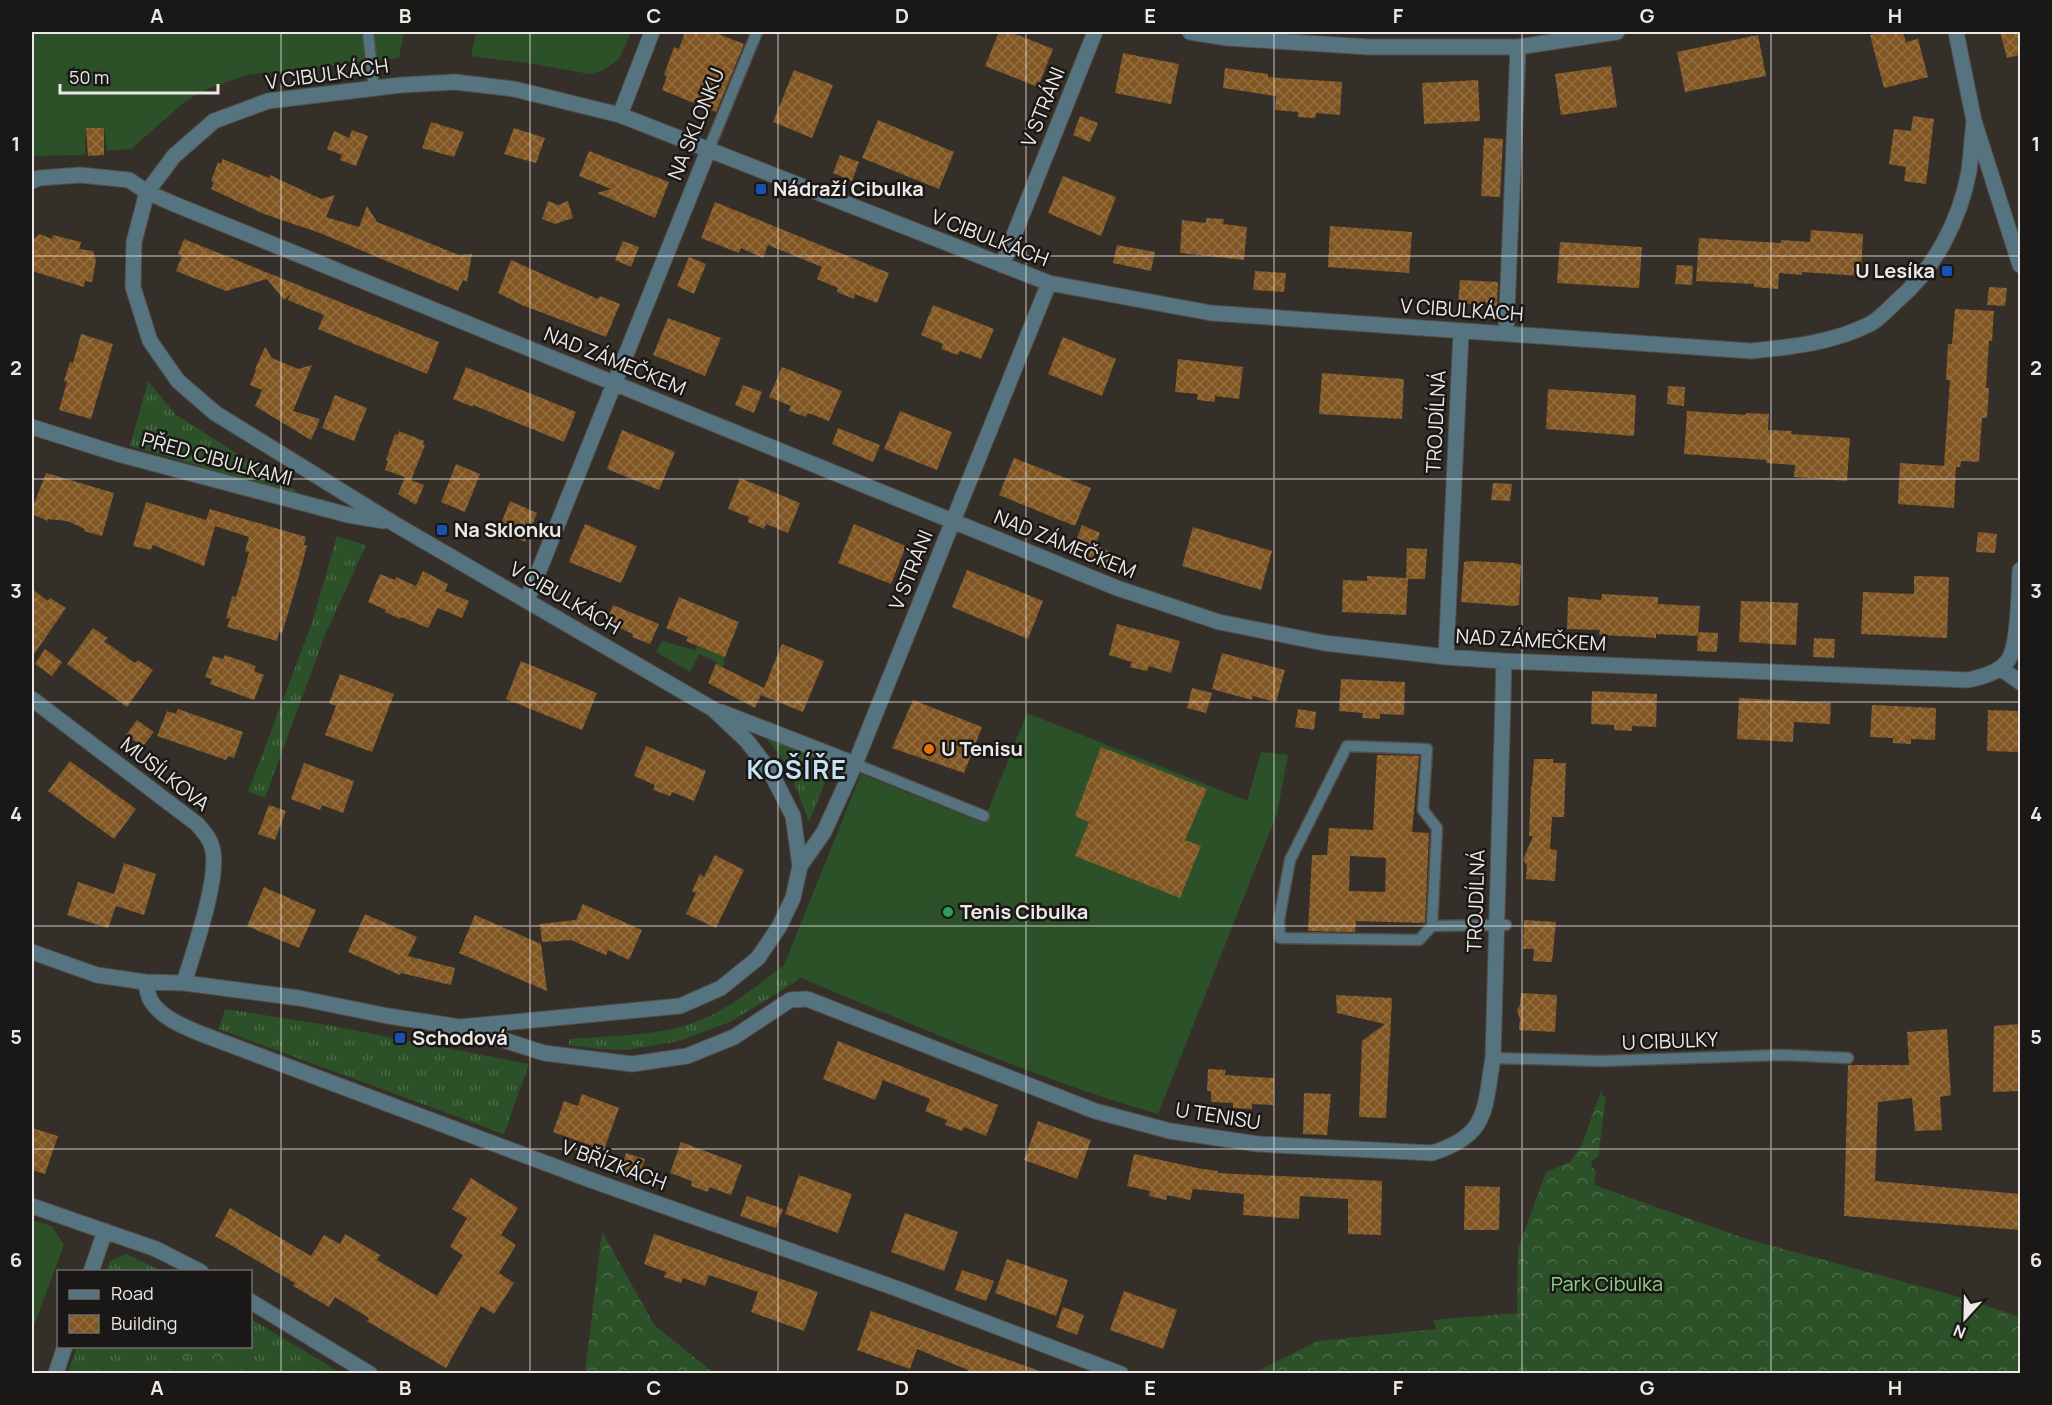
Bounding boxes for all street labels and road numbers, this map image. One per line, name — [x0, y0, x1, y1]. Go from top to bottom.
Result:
street label: V CIBULKÁCH — [264, 52, 390, 95]
street label: V STRÁNI — [1014, 63, 1071, 151]
street label: NA SKLONKU — [661, 64, 730, 184]
street label: V CIBULKÁCH — [928, 203, 1053, 272]
street label: V CIBULKÁCH — [1399, 292, 1525, 327]
street label: NAD ZÁMEČKEM — [540, 320, 690, 401]
street label: TROJDÍLNÁ — [1419, 370, 1452, 474]
street label: PŘED CIBULKAMI — [139, 425, 295, 492]
street label: NAD ZÁMEČKEM — [990, 503, 1140, 584]
street label: V STRÁNI — [882, 526, 939, 614]
street label: V CIBULKÁCH — [505, 555, 626, 640]
street label: NAD ZÁMEČKEM — [1455, 622, 1607, 657]
street label: MUSÍLKOVA — [115, 730, 216, 817]
street label: TROJDÍLNÁ — [1460, 849, 1491, 953]
street label: U CIBULKY — [1621, 1025, 1720, 1056]
street label: U TENISU — [1173, 1095, 1263, 1136]
street label: V BŘÍZKÁCH — [558, 1133, 670, 1196]

